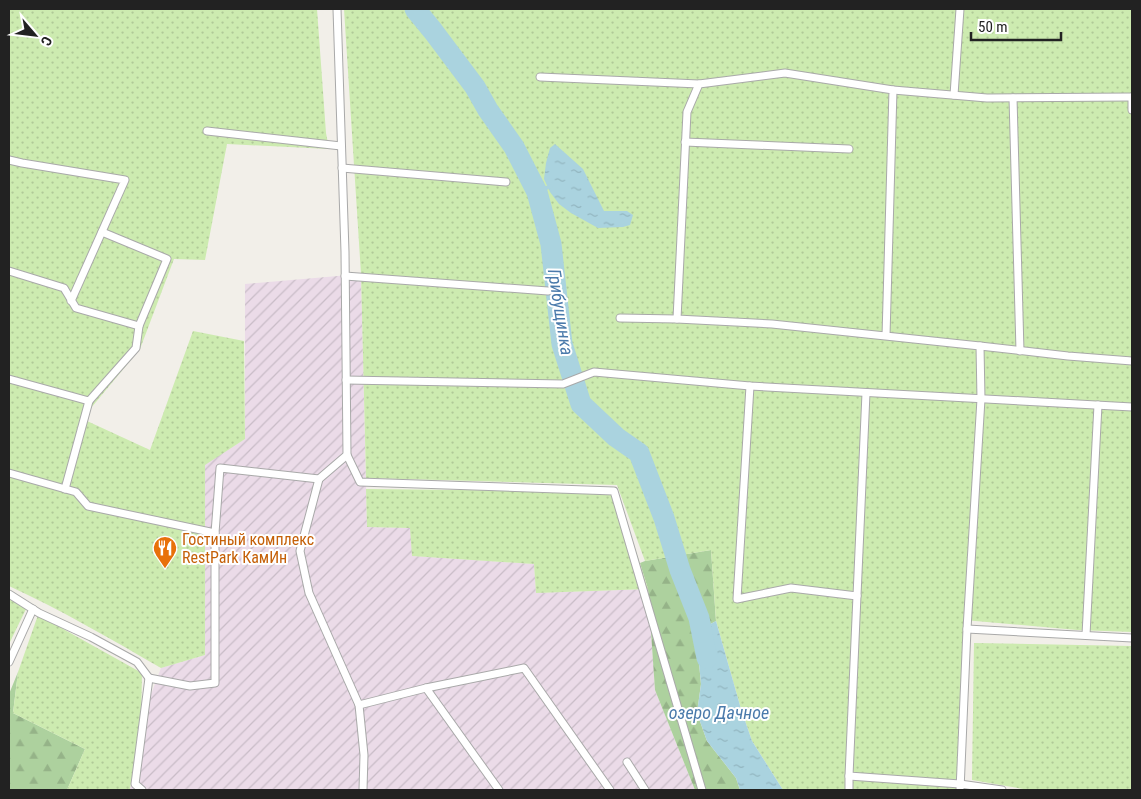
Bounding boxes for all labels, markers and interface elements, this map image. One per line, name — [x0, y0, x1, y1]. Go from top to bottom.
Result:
north arrow — [10, 10, 60, 60]
scale bar — [971, 10, 1061, 42]
text: 50 m — [978, 18, 1008, 36]
text: С — [38, 34, 55, 48]
water label: Грибущинка — [544, 267, 578, 357]
place label: Гостиный комплекс RestPark КамИн — [182, 530, 314, 567]
restaurant icon: Гостиный комплекс RestPark КамИн — [152, 535, 178, 569]
water label: озеро Дачное — [669, 702, 769, 723]

